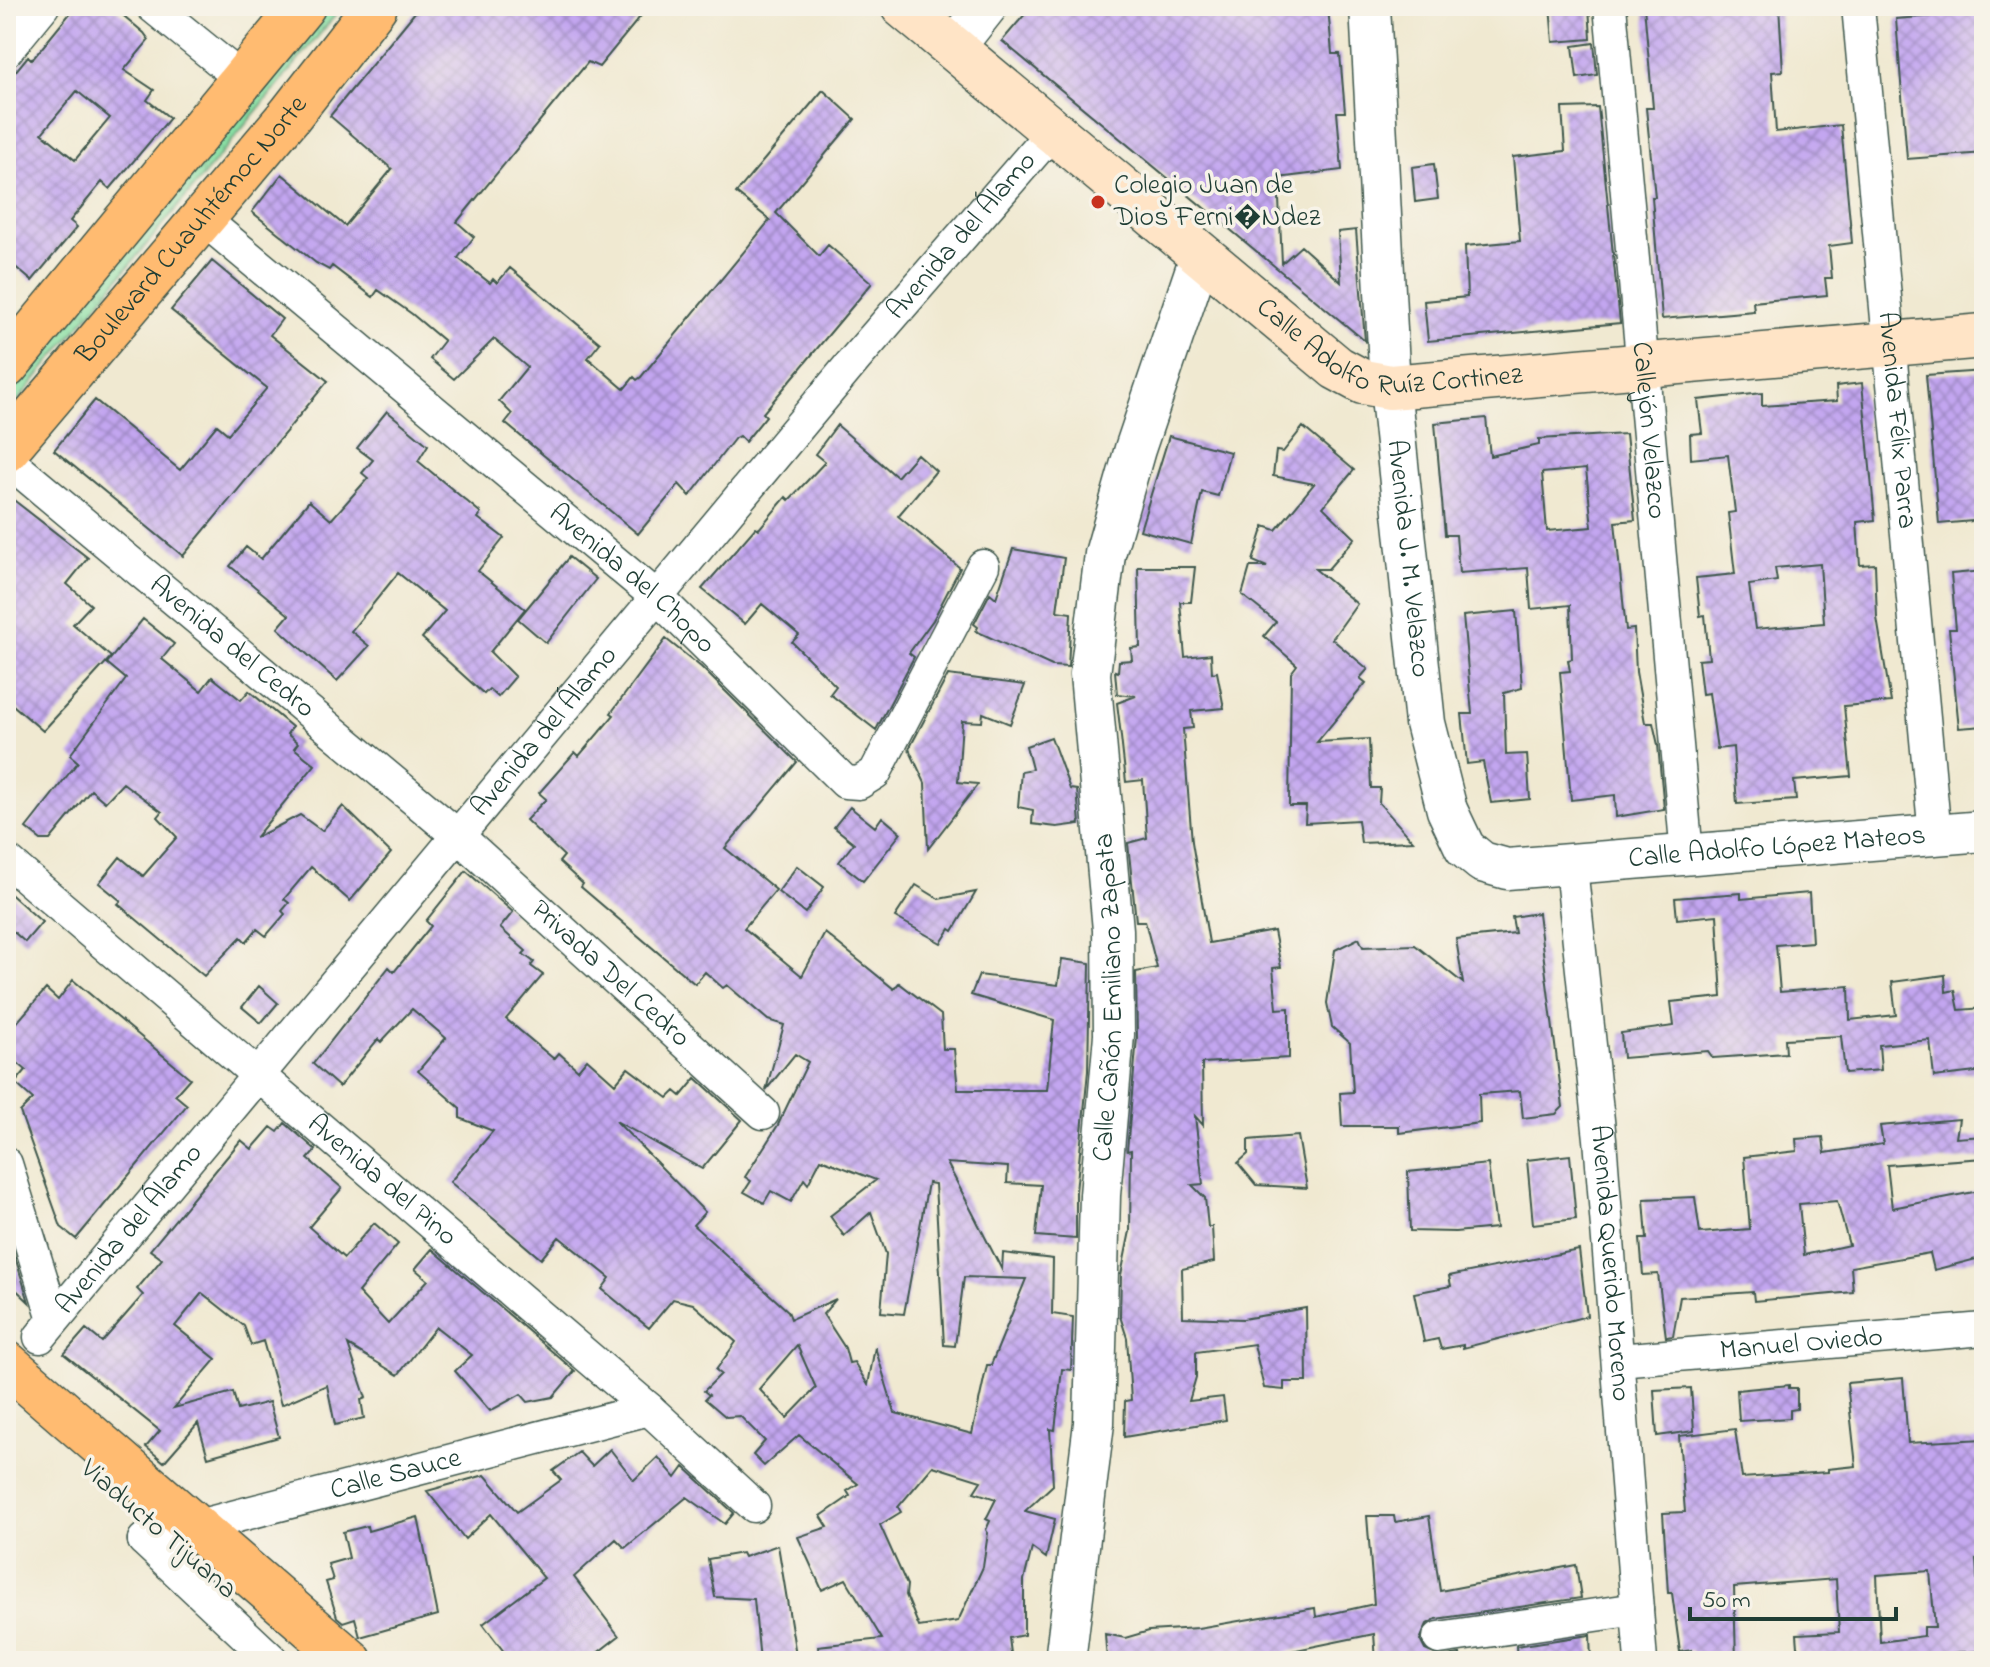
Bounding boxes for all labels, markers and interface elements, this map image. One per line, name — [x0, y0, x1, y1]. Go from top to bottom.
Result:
street label: Boulevard Cuauhtémoc Norte — [66, 87, 318, 375]
street label: Avenida del Álamo — [877, 143, 1047, 329]
place label: Colegio Juan de Dios Ferni�Ndez — [1113, 166, 1321, 239]
marker: Colegio Juan de Dios Ferni�Ndez — [1089, 193, 1107, 211]
street label: Calle Adolfo Ruíz Cortinez — [1247, 288, 1525, 408]
street label: Avenida Félix Parra — [1866, 310, 1927, 531]
street label: Callejón Velazco — [1620, 340, 1677, 521]
street label: Avenida J. M. Velazco — [1375, 438, 1441, 679]
street label: Avenida del Chopo — [539, 494, 725, 664]
street label: Avenida del Cedro — [140, 566, 324, 729]
street label: Avenida del Álamo — [461, 637, 628, 826]
street label: Calle Adolfo López Mateos — [1627, 815, 1927, 880]
street label: Calle Cañón Emiliano Zapata — [1083, 831, 1135, 1163]
street label: Privada Del Cedro — [521, 890, 699, 1058]
street label: Avenida del Pino — [298, 1105, 466, 1257]
street label: Avenida Querido Moreno — [1578, 1123, 1641, 1403]
street label: Avenida del Álamo — [46, 1135, 213, 1324]
street label: Manuel Oviedo — [1718, 1317, 1884, 1372]
street label: Calle Sauce — [326, 1438, 466, 1511]
street label: Viaducto Tijuana — [70, 1449, 246, 1610]
scale bar — [1690, 1571, 1896, 1621]
text: 50 m — [1702, 1584, 1751, 1619]

